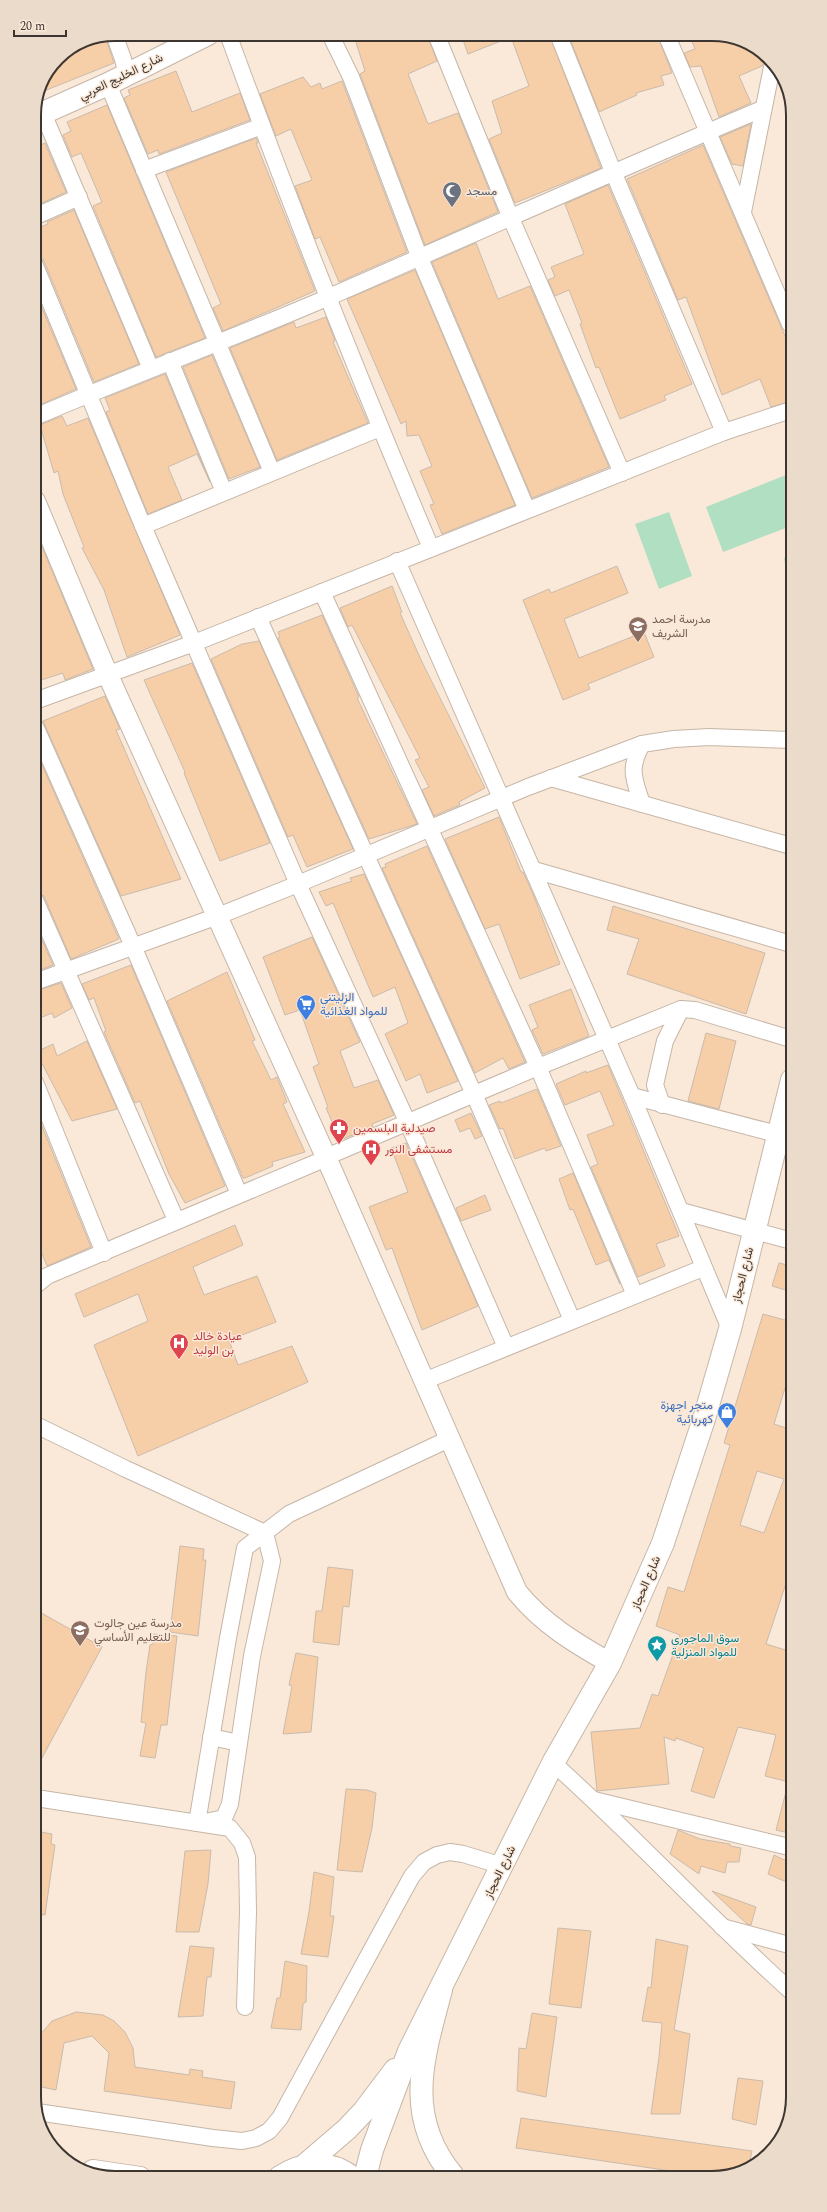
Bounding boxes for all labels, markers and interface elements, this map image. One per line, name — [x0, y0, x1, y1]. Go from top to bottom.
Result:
scale bar — [14, 12, 66, 38]
text: 20 m — [20, 17, 45, 36]
street label: شارع الخليج العربي — [76, 48, 166, 106]
mosque icon: مسجد — [441, 180, 463, 208]
place label: مسجد — [466, 182, 497, 201]
place label: مدرسة احمد الشريف — [652, 610, 711, 643]
school or university icon: مدرسة احمد الشريف — [627, 615, 649, 643]
place label: الزليتني للمواد الغذائية — [320, 988, 388, 1021]
supermarket icon: الزليتني للمواد الغذائية — [295, 993, 317, 1021]
pharmacy icon: صيدلية البلسمين — [328, 1117, 350, 1145]
place label: صيدلية البلسمين — [353, 1119, 435, 1138]
hospital icon: مستشفى النور — [360, 1138, 382, 1166]
place label: مستشفى النور — [384, 1140, 452, 1159]
street label: شارع الحجاز — [727, 1245, 759, 1306]
place label: عيادة خالد بن الوليد — [193, 1327, 242, 1360]
hospital icon: عيادة خالد بن الوليد — [168, 1332, 190, 1360]
place label: متجر اجهزة كهربائية — [660, 1396, 713, 1429]
shop icon: متجر اجهزة كهربائية — [716, 1401, 738, 1429]
street label: شارع الحجاز — [626, 1553, 666, 1614]
place label: مدرسة عين جالوت للتعليم الأساسي — [94, 1614, 182, 1647]
school or university icon: مدرسة عين جالوت للتعليم الأساسي — [69, 1619, 91, 1647]
place label: سوق الماجوري للمواد المنزلية — [671, 1629, 739, 1662]
place icon: سوق الماجوري للمواد المنزلية — [646, 1634, 668, 1662]
street label: شارع الحجاز — [479, 1842, 521, 1903]

